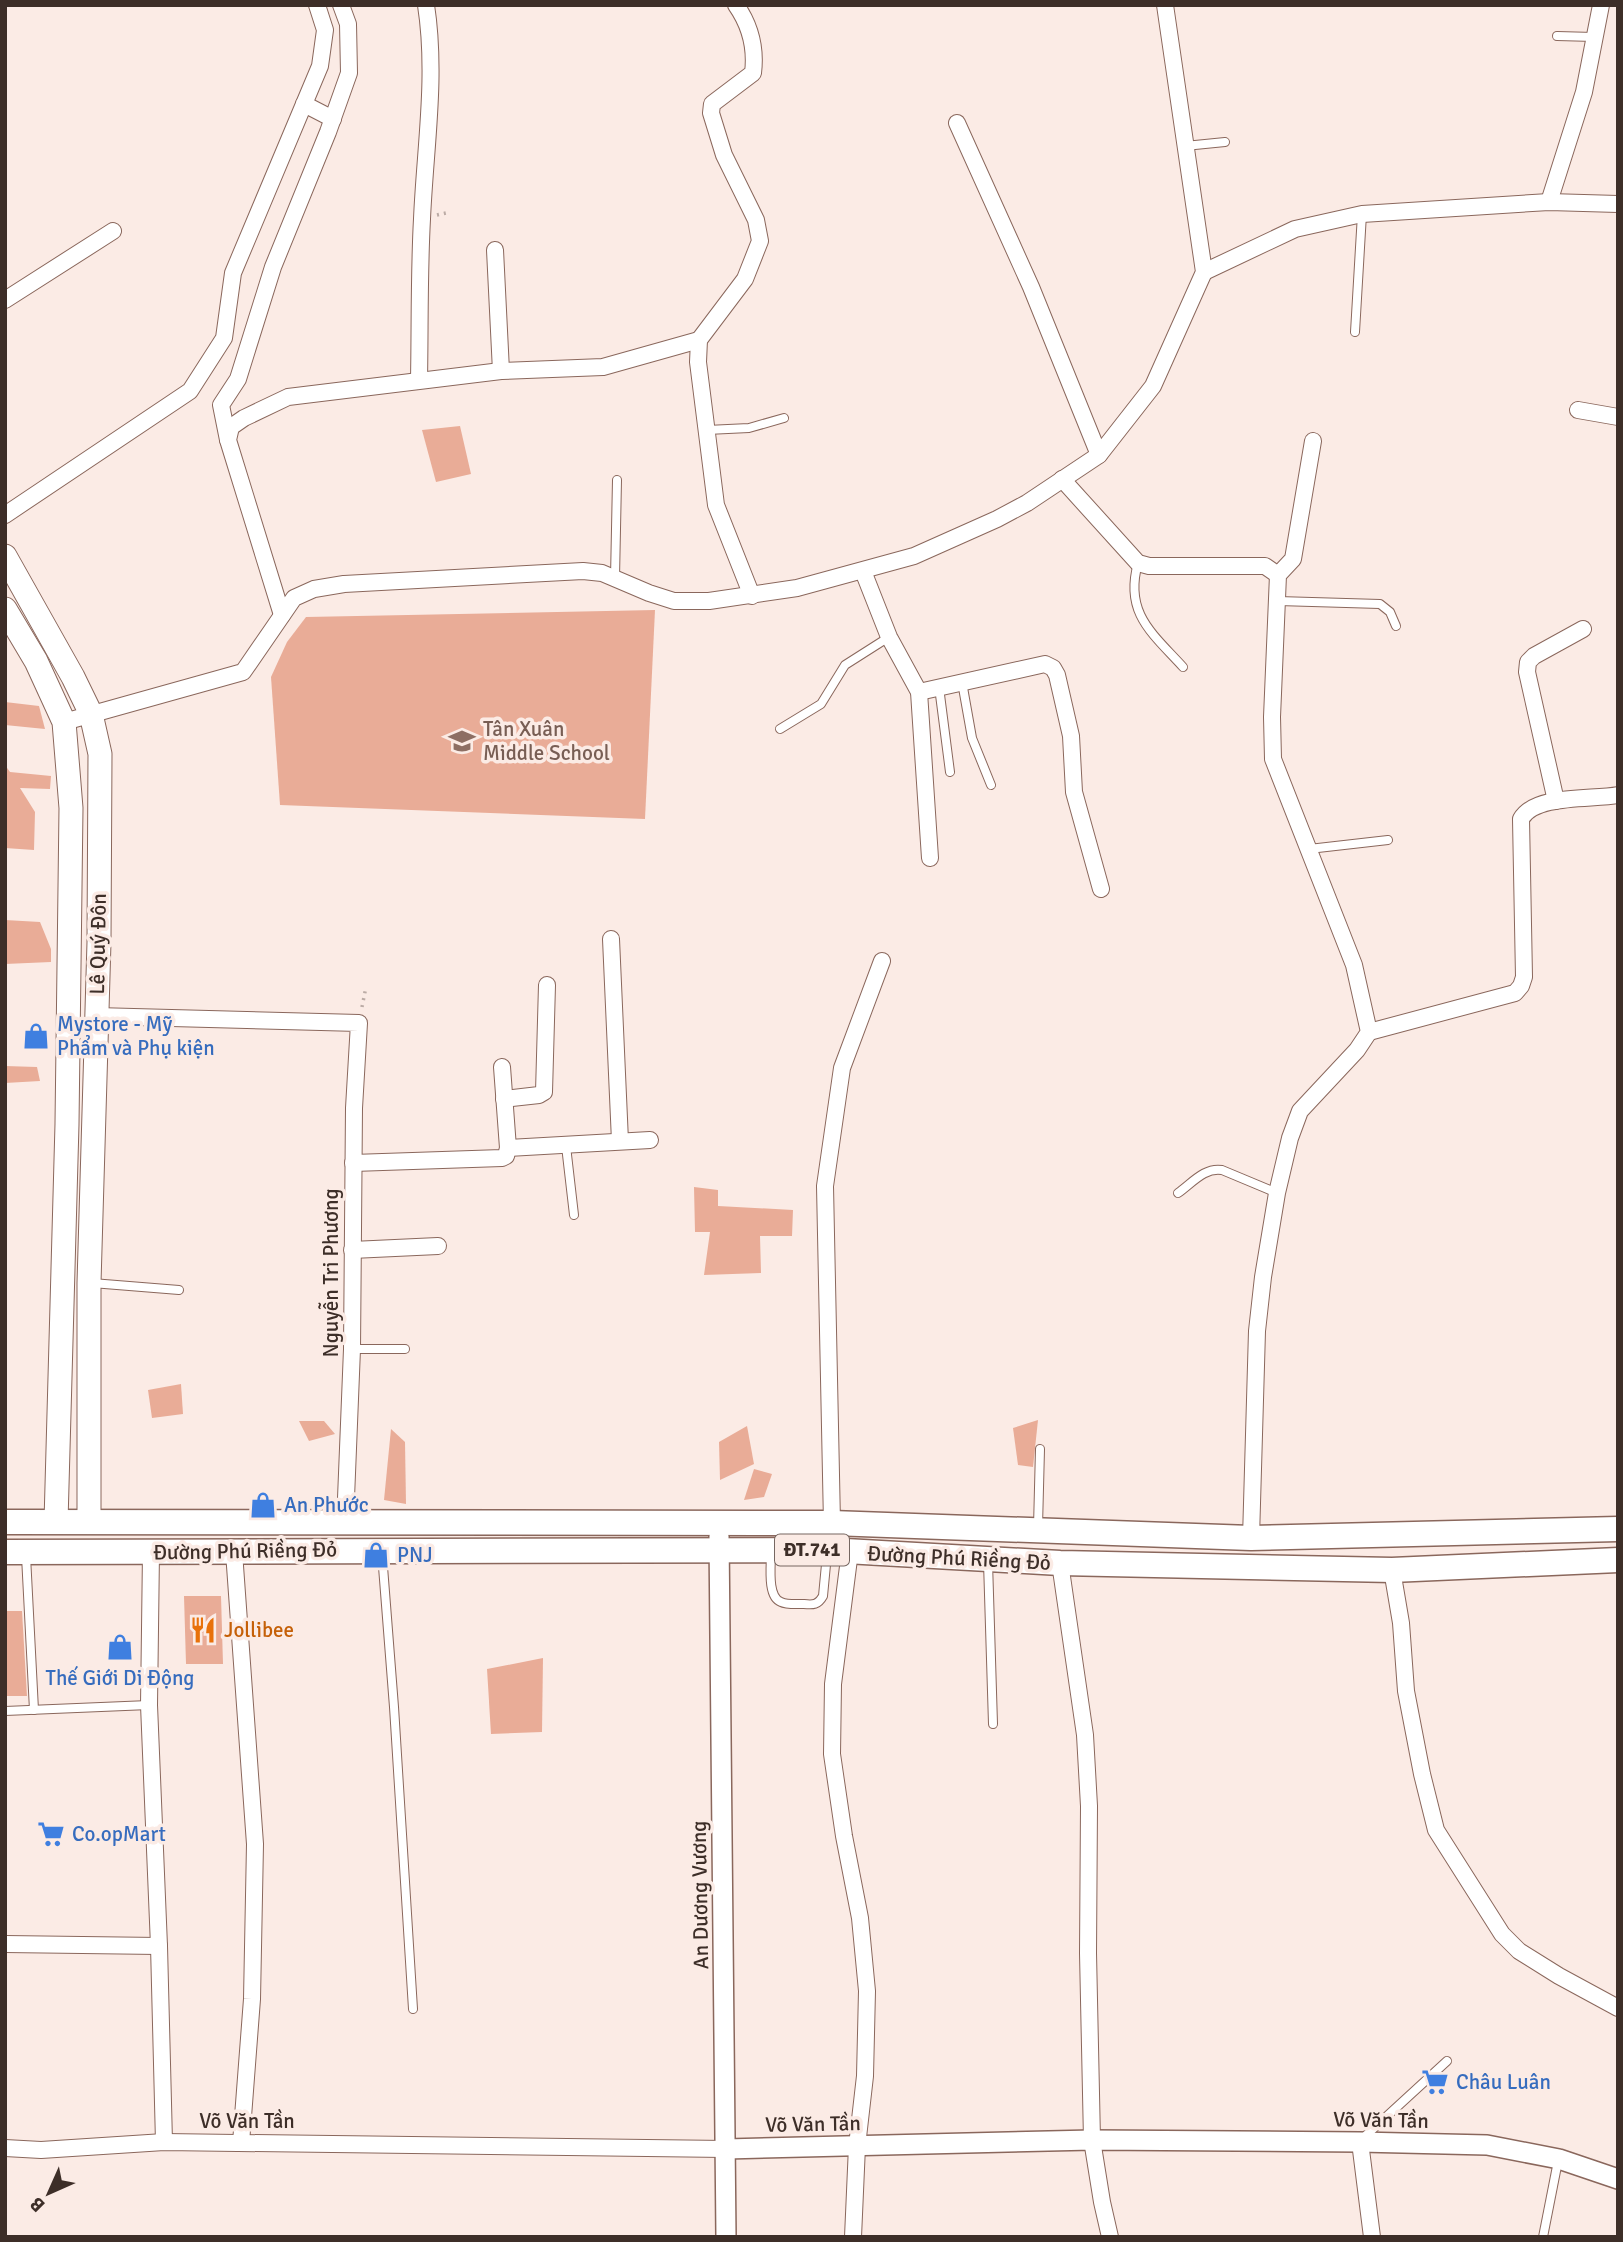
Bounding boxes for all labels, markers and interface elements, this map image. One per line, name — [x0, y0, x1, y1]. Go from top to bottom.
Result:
place label: Tân Xuân Middle School — [483, 716, 610, 766]
school or university icon: Tân Xuân Middle School — [447, 726, 477, 756]
street label: Lê Quý Đôn — [84, 893, 112, 995]
place label: Mystore - Mỹ Phẩm và Phụ kiện — [57, 1011, 215, 1061]
shop icon: Mystore - Mỹ Phẩm và Phụ kiện — [21, 1021, 51, 1051]
street label: Nguyễn Tri Phương — [318, 1188, 344, 1358]
shop icon: An Phước — [248, 1490, 278, 1520]
place label: An Phước — [284, 1492, 369, 1518]
road number: ĐT.741 — [775, 1534, 849, 1566]
street label: Đường Phú Riềng Đỏ — [153, 1536, 337, 1566]
shop icon: PNJ — [361, 1540, 391, 1570]
street label: Đường Phú Riềng Đỏ — [866, 1540, 1052, 1576]
place label: PNJ — [397, 1542, 433, 1568]
restaurant icon: Jollibee — [188, 1615, 218, 1645]
place label: Jollibee — [224, 1617, 294, 1643]
shop icon: Thế Giới Di Động — [105, 1632, 135, 1662]
place label: Thế Giới Di Động — [46, 1665, 194, 1691]
supermarket icon: Co.opMart — [36, 1819, 66, 1849]
street label: An Dương Vương — [686, 1820, 714, 1970]
place label: Co.opMart — [72, 1821, 166, 1847]
supermarket icon: Châu Luân — [1420, 2067, 1450, 2097]
place label: Châu Luân — [1456, 2069, 1551, 2095]
street label: Võ Văn Tần — [1333, 2106, 1429, 2134]
street label: Võ Văn Tần — [199, 2108, 295, 2134]
street label: Võ Văn Tần — [765, 2110, 861, 2138]
north arrow — [14, 2158, 84, 2228]
text: B — [25, 2191, 50, 2217]

